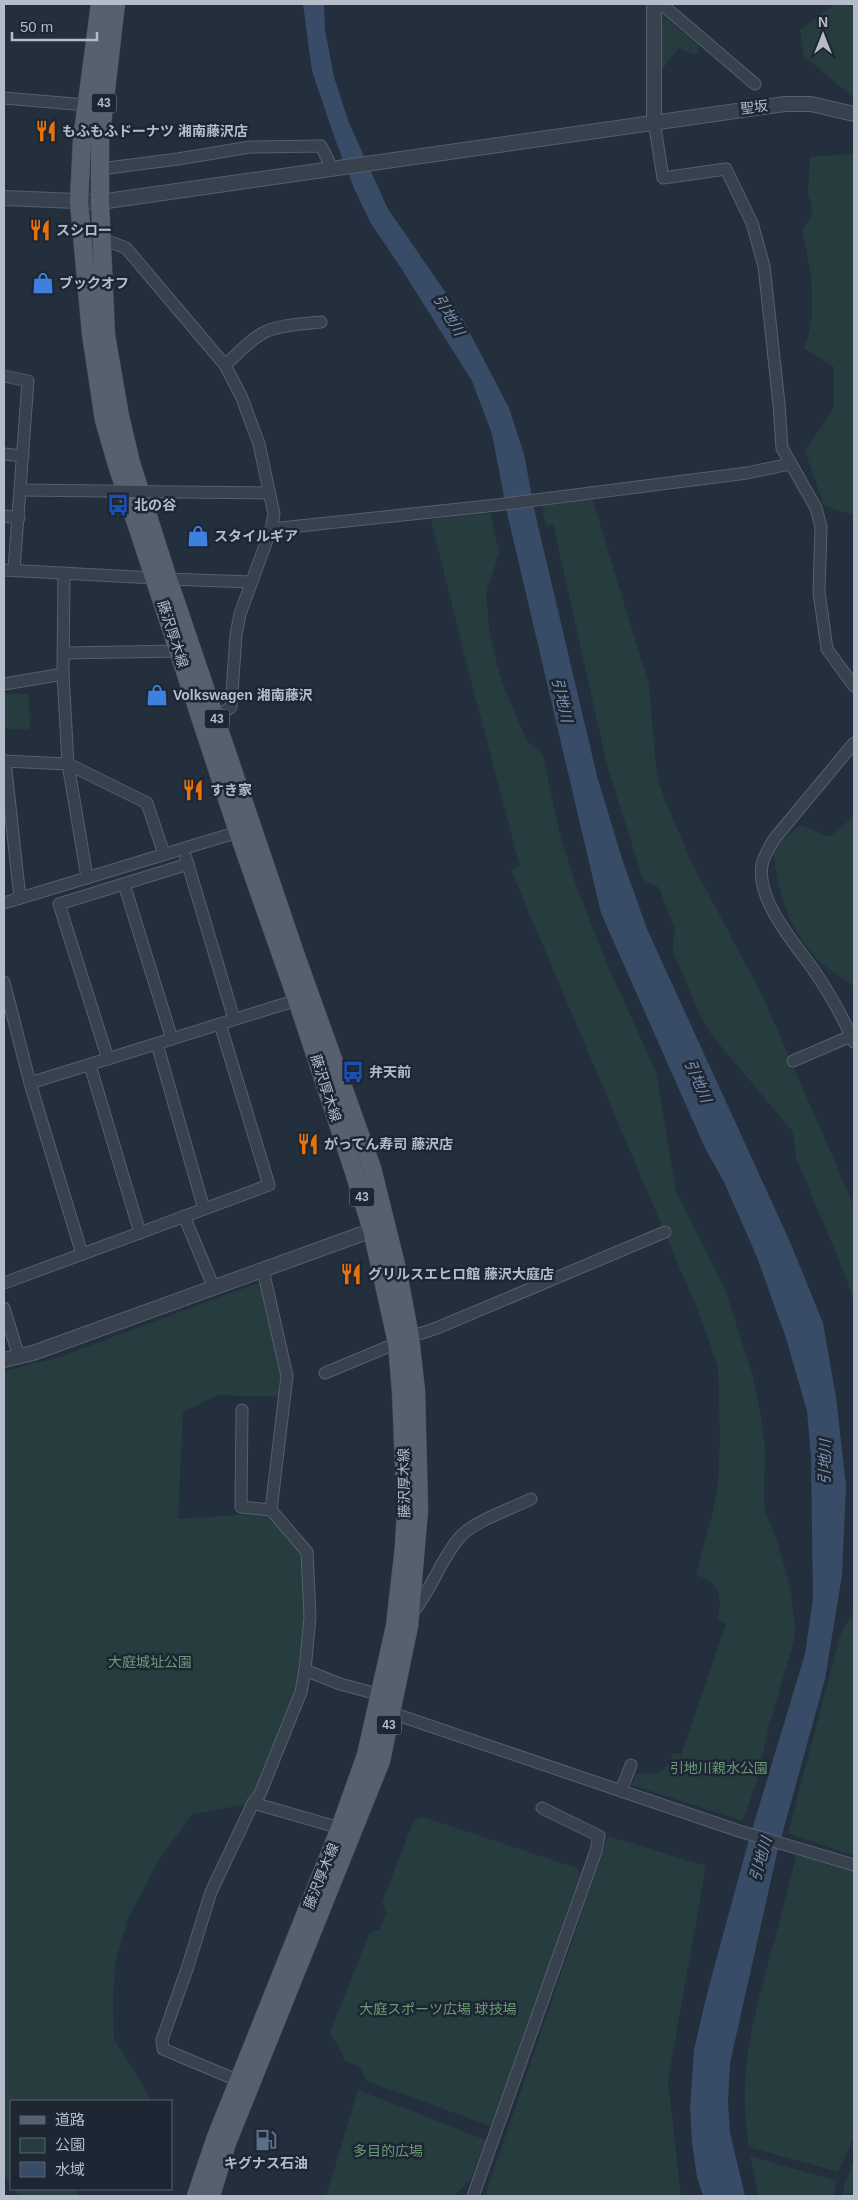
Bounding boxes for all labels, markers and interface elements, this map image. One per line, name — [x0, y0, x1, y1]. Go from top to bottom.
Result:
scale bar — [12, 10, 98, 42]
north arrow — [798, 10, 848, 60]
text: N — [818, 14, 828, 30]
text: 50 m — [20, 18, 53, 35]
road number: 43 — [92, 94, 116, 112]
street label: 聖坂 — [739, 97, 769, 117]
restaurant icon: もふもふドーナツ 湘南藤沢店 — [33, 118, 59, 144]
place label: もふもふドーナツ 湘南藤沢店 — [62, 123, 248, 139]
restaurant icon: スシロー — [27, 217, 53, 243]
place label: スシロー — [56, 222, 112, 238]
shop icon: ブックオフ — [30, 270, 56, 296]
place label: ブックオフ — [59, 275, 129, 291]
water label: 引地川 — [431, 291, 469, 340]
bus stop icon: 北の谷 — [105, 492, 131, 518]
place label: 北の谷 — [134, 497, 177, 513]
shop icon: スタイルギア — [185, 523, 211, 549]
place label: スタイルギア — [214, 528, 298, 544]
street label: 藤沢厚木線 — [155, 598, 191, 670]
water label: 引地川 — [549, 676, 576, 726]
shop icon: Volkswagen 湘南藤沢 — [144, 682, 170, 708]
place label: Volkswagen 湘南藤沢 — [173, 687, 313, 703]
road number: 43 — [204, 710, 230, 729]
restaurant icon: すき家 — [180, 777, 206, 803]
place label: すき家 — [210, 782, 252, 798]
street label: 藤沢厚木線 — [308, 1052, 344, 1124]
water label: 引地川 — [682, 1057, 716, 1107]
bus stop icon: 弁天前 — [340, 1059, 366, 1085]
place label: 弁天前 — [369, 1064, 411, 1080]
restaurant icon: がってん寿司 藤沢店 — [295, 1131, 321, 1157]
place label: がってん寿司 藤沢店 — [324, 1136, 453, 1152]
road number: 43 — [350, 1188, 374, 1206]
restaurant icon: グリルスエヒロ館 藤沢大庭店 — [338, 1261, 364, 1287]
place label: グリルスエヒロ館 藤沢大庭店 — [368, 1266, 554, 1282]
water label: 引地川 — [816, 1437, 833, 1485]
street label: 藤沢厚木線 — [395, 1448, 413, 1518]
park label: 大庭城址公園 — [108, 1654, 192, 1670]
road number: 43 — [376, 1716, 402, 1734]
park label: 引地川親水公園 — [670, 1760, 768, 1776]
water label: 引地川 — [746, 1833, 775, 1883]
street label: 藤沢厚木線 — [300, 1841, 342, 1911]
park label: 大庭スポーツ広場 球技場 — [359, 2001, 517, 2017]
legend — [10, 2100, 172, 2190]
text: 道路 — [55, 2111, 85, 2128]
fuel station icon: キグナス石油 — [253, 2127, 279, 2153]
text: 公園 — [55, 2136, 85, 2153]
park label: 多目的広場 — [353, 2143, 423, 2159]
place label: キグナス石油 — [224, 2155, 308, 2171]
text: 水域 — [55, 2161, 85, 2178]

